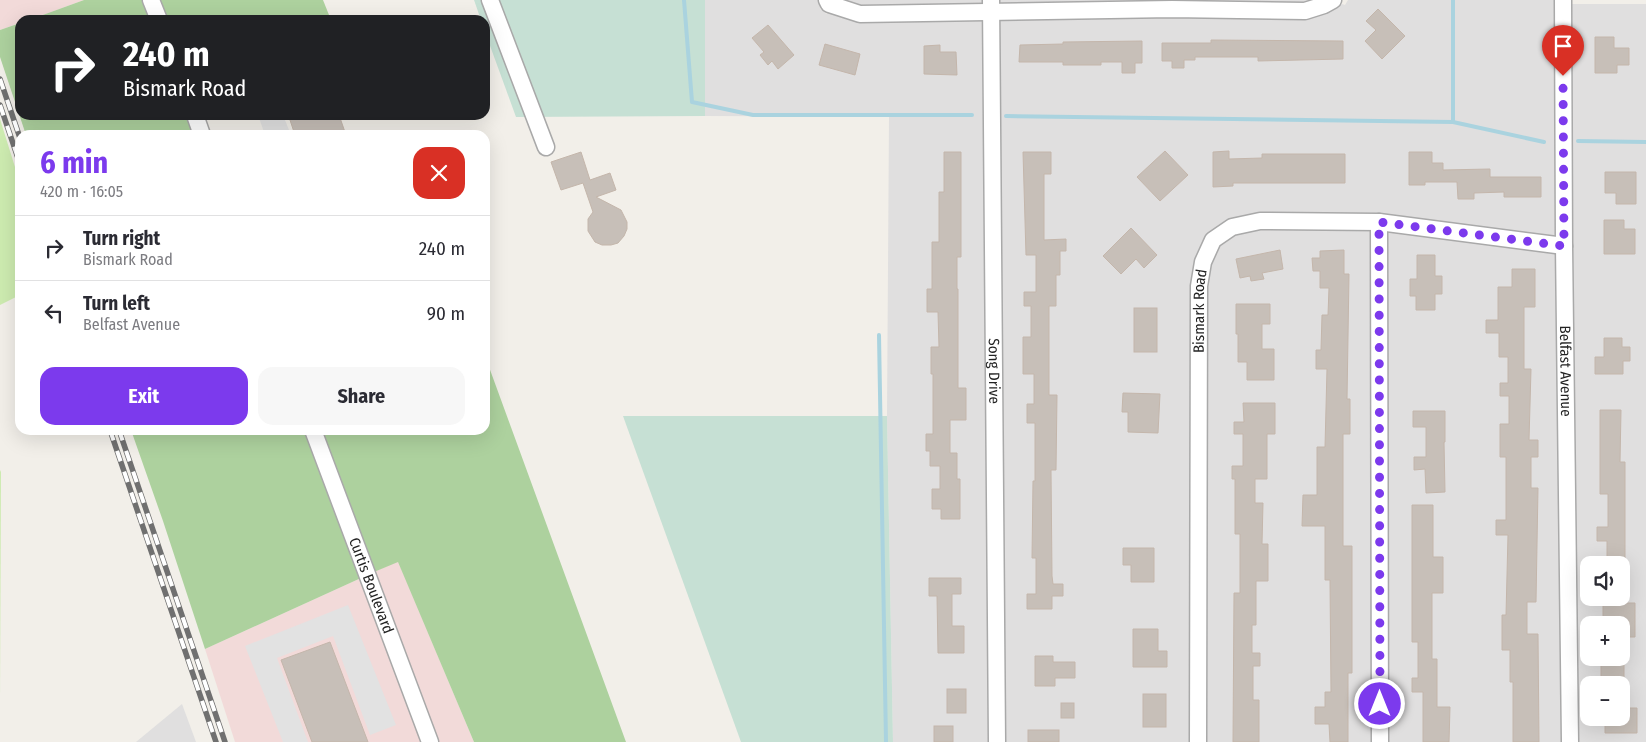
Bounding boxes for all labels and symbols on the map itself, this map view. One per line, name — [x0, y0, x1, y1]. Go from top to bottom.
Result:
pin — [1542, 25, 1584, 76]
street label: Bismark Road — [1190, 268, 1211, 353]
street label: Belfast Avenue — [1556, 325, 1575, 417]
street label: Song Drive — [985, 338, 1003, 404]
street label: Curtis Boulevard — [345, 535, 397, 636]
position arrow — [1353, 677, 1405, 729]

